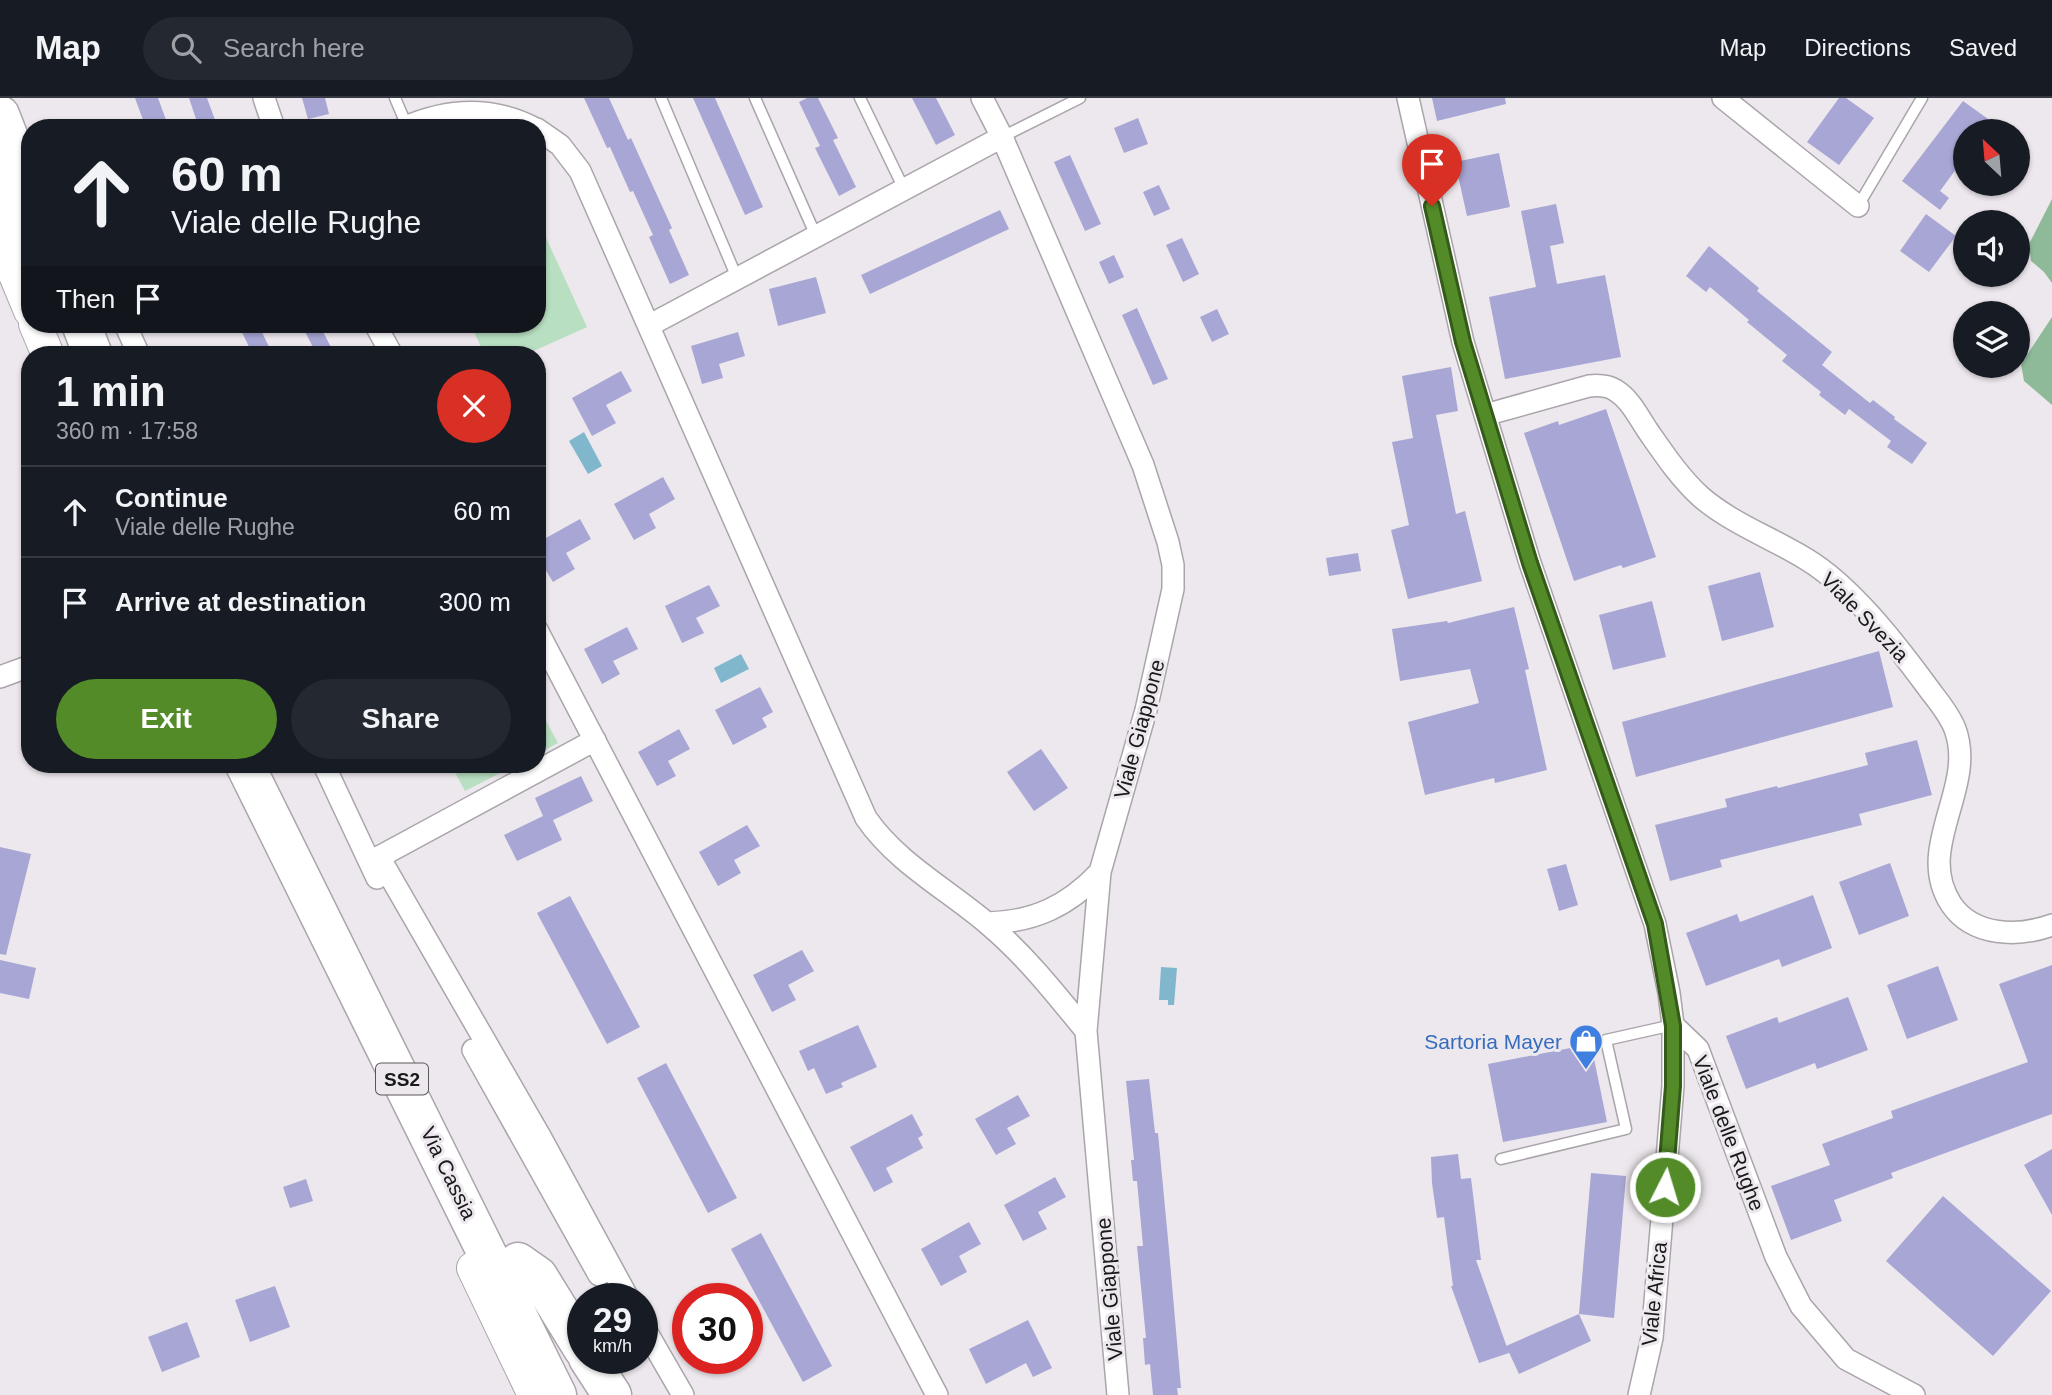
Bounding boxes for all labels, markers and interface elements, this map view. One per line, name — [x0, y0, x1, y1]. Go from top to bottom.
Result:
search box — [143, 17, 633, 80]
text: Map — [35, 29, 101, 66]
icon: search — [167, 29, 205, 67]
text: Search here — [223, 33, 365, 63]
text: Map — [1720, 34, 1766, 61]
text: Directions — [1804, 34, 1911, 61]
text: Saved — [1949, 34, 2017, 61]
north arrow — [1953, 119, 2030, 196]
map controls — [1953, 119, 2030, 378]
pin — [1402, 134, 1462, 206]
icon: arrive — [1413, 145, 1451, 183]
icon: ahead — [56, 147, 147, 238]
text: 60 m — [171, 147, 283, 201]
text: Viale delle Rughe — [171, 204, 421, 240]
button: sound — [1953, 210, 2030, 287]
icon: arrive — [129, 280, 167, 318]
text: Then — [56, 284, 115, 314]
button: layers — [1953, 301, 2030, 378]
text: 1 min — [56, 368, 166, 415]
button: close — [437, 369, 511, 443]
text: 360 m · 17:58 — [56, 418, 198, 444]
text: Continue — [115, 483, 228, 513]
icon: ahead — [56, 493, 94, 531]
text: 60 m — [453, 496, 511, 526]
text: Viale delle Rughe — [115, 514, 295, 540]
street label: Viale Svezia — [1817, 568, 1913, 667]
icon: arrive — [56, 584, 94, 622]
text: Arrive at destination — [115, 587, 366, 617]
text: 300 m — [439, 587, 511, 617]
street label: Viale Giappone — [1109, 657, 1169, 801]
button: Exit — [56, 679, 277, 759]
button: Share — [291, 679, 511, 759]
shop icon: Sartoria Mayer — [1567, 1022, 1605, 1071]
place label: Sartoria Mayer — [1424, 1030, 1562, 1053]
street label: Viale delle Rughe — [1689, 1052, 1769, 1214]
road number: SS2 — [376, 1063, 428, 1094]
street label: Via Cassia — [417, 1123, 481, 1223]
position arrow — [1628, 1150, 1702, 1224]
street label: Viale Giappone — [1091, 1217, 1127, 1361]
street label: Viale Africa — [1637, 1240, 1671, 1347]
speed limit sign: 30 — [672, 1283, 763, 1374]
text: 29 — [593, 1300, 632, 1339]
text: km/h — [593, 1336, 632, 1356]

